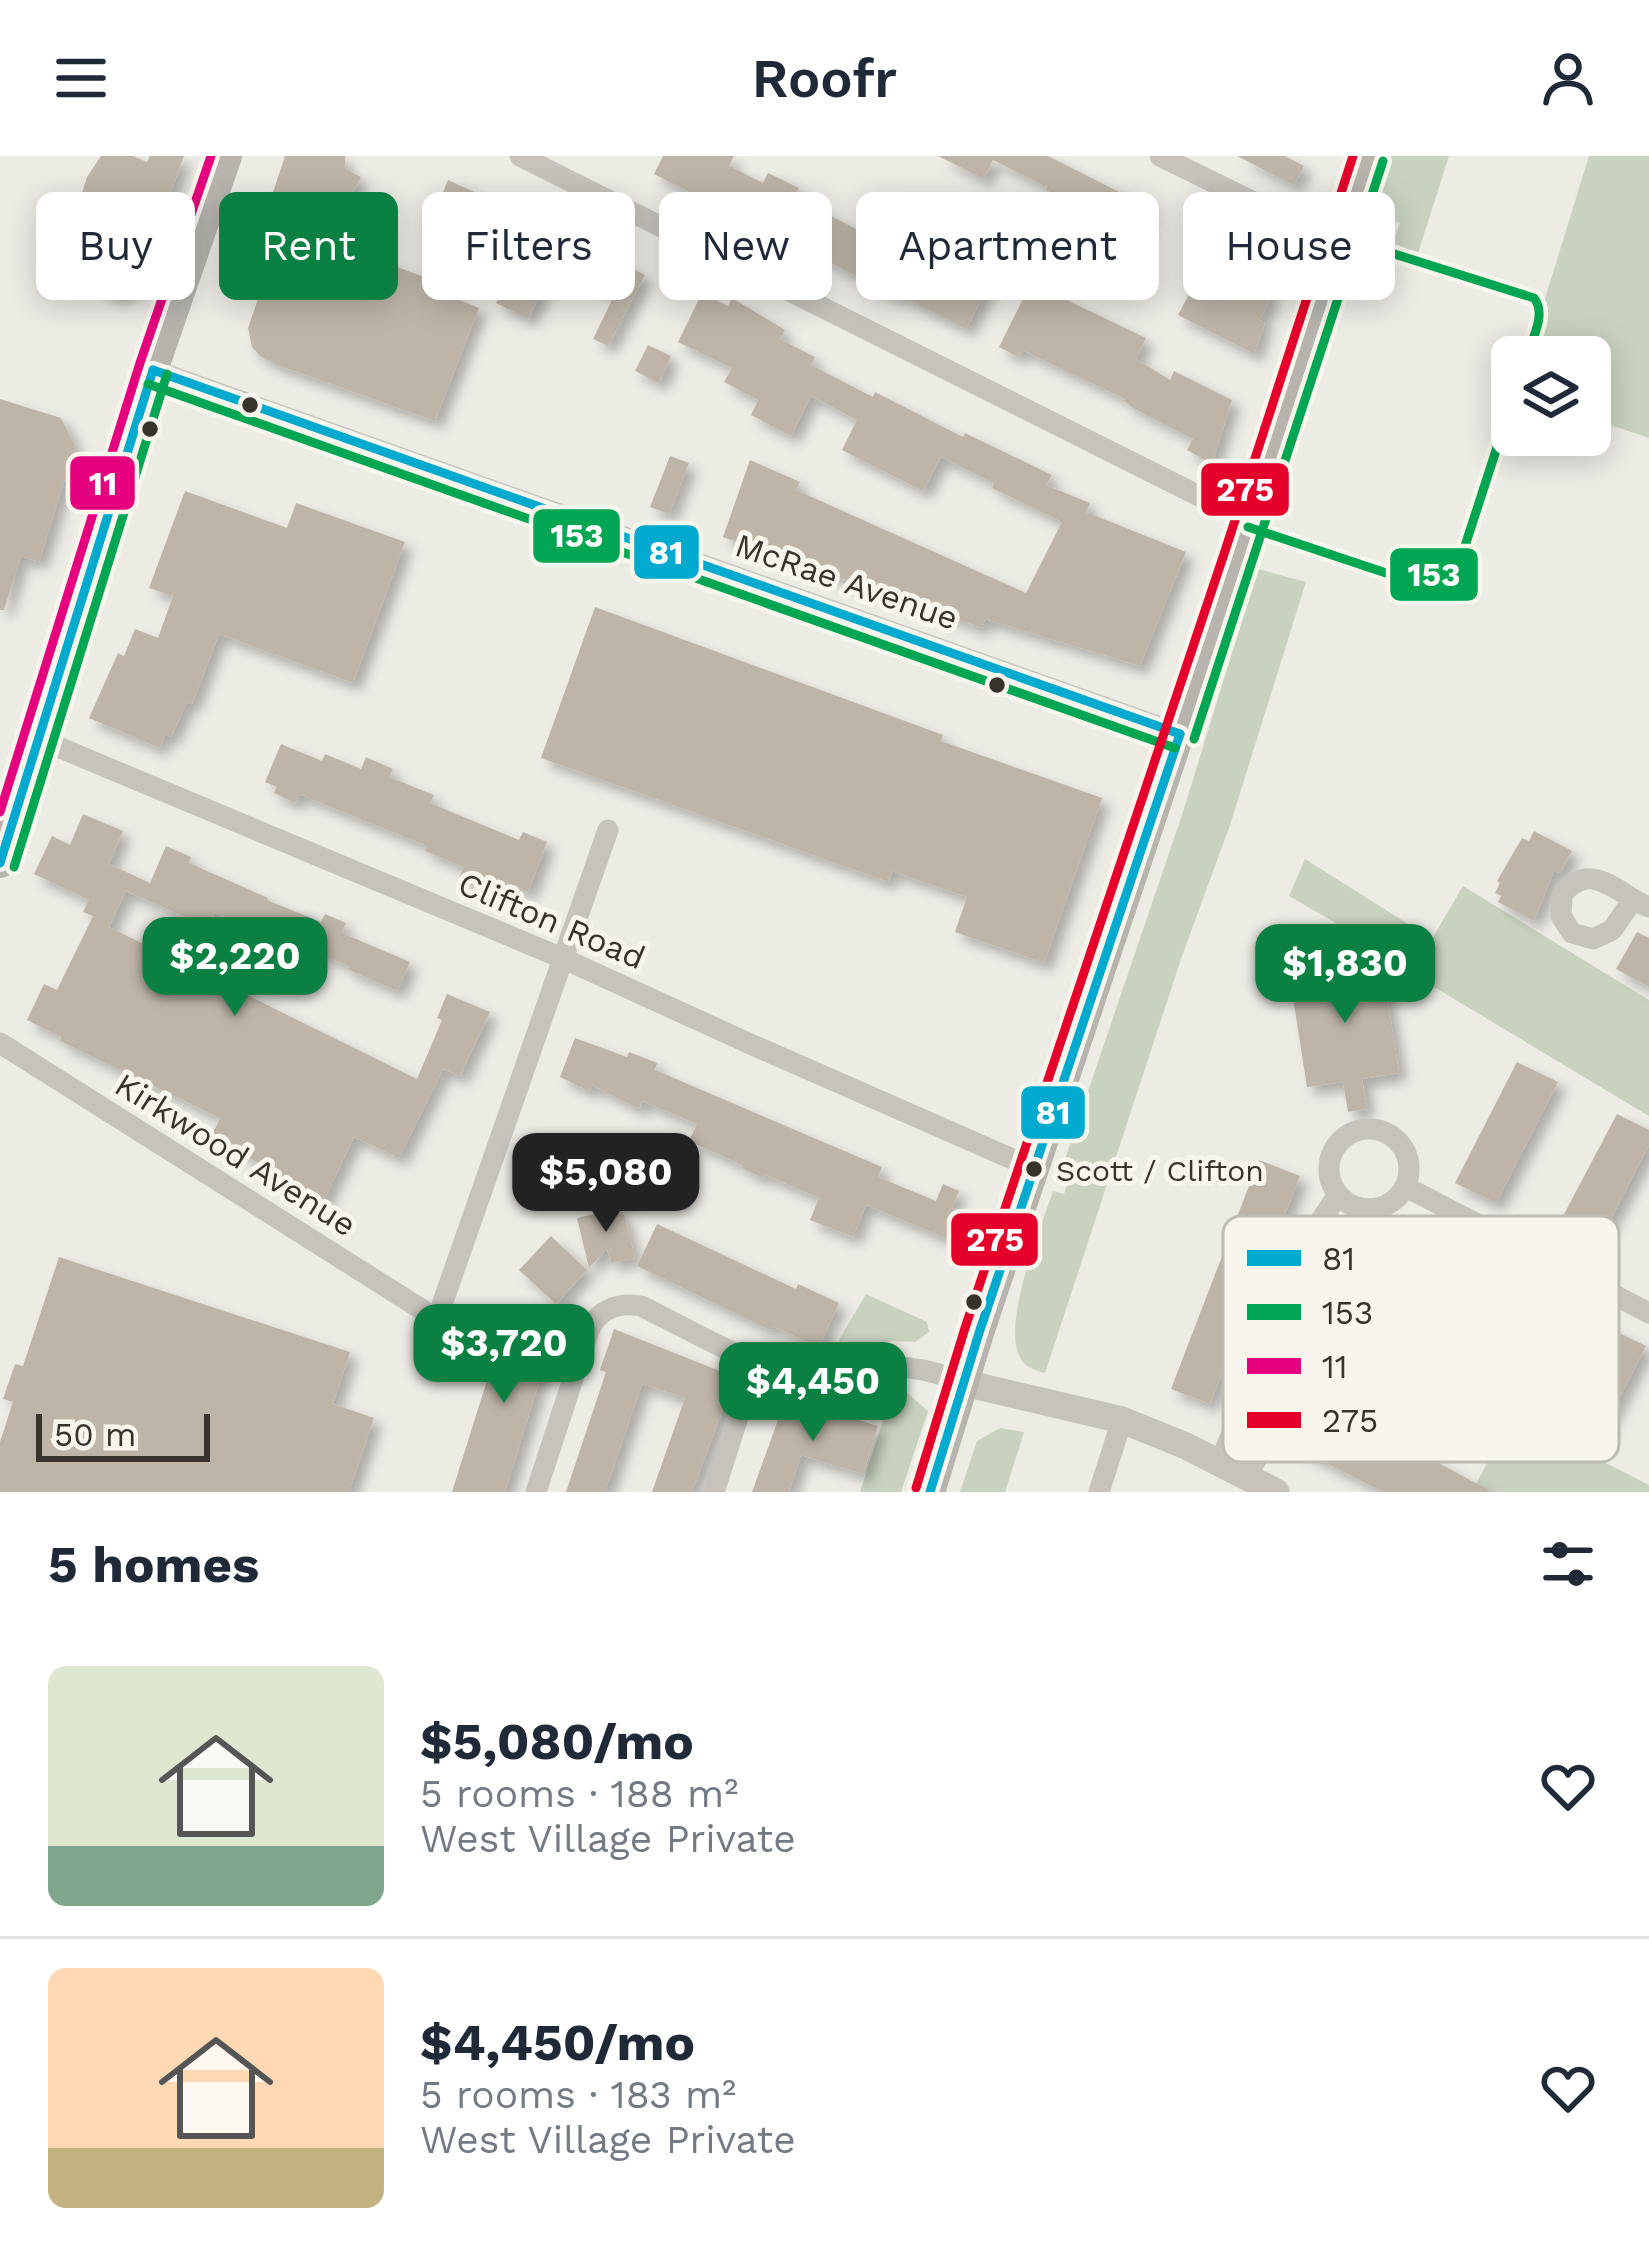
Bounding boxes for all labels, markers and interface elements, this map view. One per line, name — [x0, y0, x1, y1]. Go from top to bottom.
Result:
icon: menu — [48, 45, 114, 111]
icon: person — [1535, 45, 1601, 111]
text: Roofr — [752, 47, 897, 110]
chip: Buy — [36, 192, 195, 300]
chip: Rent — [219, 192, 398, 300]
chip: Filters — [422, 192, 635, 300]
chip: New — [659, 192, 832, 300]
chip: Apartment — [856, 192, 1159, 300]
chip: House — [1183, 192, 1395, 300]
map controls — [1491, 336, 1611, 456]
button: layers — [1491, 336, 1611, 456]
unlabelled marker — [239, 394, 261, 416]
unlabelled marker — [139, 418, 161, 440]
line badge: 11 — [68, 454, 137, 512]
line badge: 275 — [1199, 461, 1291, 518]
text: 11 — [89, 464, 117, 503]
text: 275 — [1216, 470, 1274, 509]
line badge: 153 — [531, 507, 622, 565]
text: 153 — [550, 516, 604, 555]
line badge: 81 — [632, 523, 701, 581]
street label: McRae Avenue — [730, 525, 963, 638]
text: 81 — [649, 533, 683, 572]
line badge: 153 — [1388, 546, 1480, 603]
text: 153 — [1407, 555, 1461, 594]
unlabelled marker — [986, 674, 1008, 696]
street label: Clifton Road — [453, 864, 651, 977]
pin: $2,220 — [137, 917, 333, 1019]
pin: $1,830 — [1247, 924, 1443, 1026]
text: $2,220 — [169, 933, 301, 978]
text: $1,830 — [1282, 940, 1408, 985]
street label: Kirkwood Avenue — [108, 1065, 363, 1244]
line badge: 81 — [1019, 1084, 1087, 1141]
text: 81 — [1036, 1093, 1070, 1132]
pin: $5,080 — [508, 1133, 704, 1235]
text: $5,080 — [539, 1149, 673, 1194]
place label: Scott / Clifton — [1056, 1153, 1264, 1188]
marker: Scott / Clifton — [1023, 1158, 1045, 1180]
line badge: 275 — [949, 1211, 1040, 1268]
legend — [1223, 1216, 1619, 1462]
text: 275 — [966, 1220, 1024, 1259]
text: 81 — [1322, 1239, 1355, 1278]
unlabelled marker — [963, 1291, 985, 1313]
text: 153 — [1322, 1293, 1373, 1332]
pin: $3,720 — [406, 1304, 602, 1406]
text: $3,720 — [440, 1320, 568, 1365]
pin: $4,450 — [715, 1342, 911, 1444]
text: 11 — [1322, 1347, 1348, 1386]
text: $4,450 — [746, 1358, 880, 1403]
text: 275 — [1322, 1401, 1378, 1440]
scale bar — [36, 1408, 210, 1461]
text: 50 m — [54, 1415, 136, 1454]
icon: filters — [1535, 1531, 1601, 1597]
text: 5 homes — [48, 1535, 259, 1594]
text: $5,080/mo — [420, 1712, 694, 1771]
icon: home — [144, 1714, 288, 1858]
icon: heart — [1535, 1753, 1601, 1819]
text: 5 rooms · 188 m² — [420, 1771, 738, 1816]
text: West Village Private — [420, 1816, 796, 1861]
text: $4,450/mo — [420, 2013, 695, 2072]
icon: home — [144, 2016, 288, 2160]
icon: heart — [1535, 2055, 1601, 2121]
text: 5 rooms · 183 m² — [420, 2072, 736, 2117]
text: West Village Private — [420, 2117, 796, 2162]

